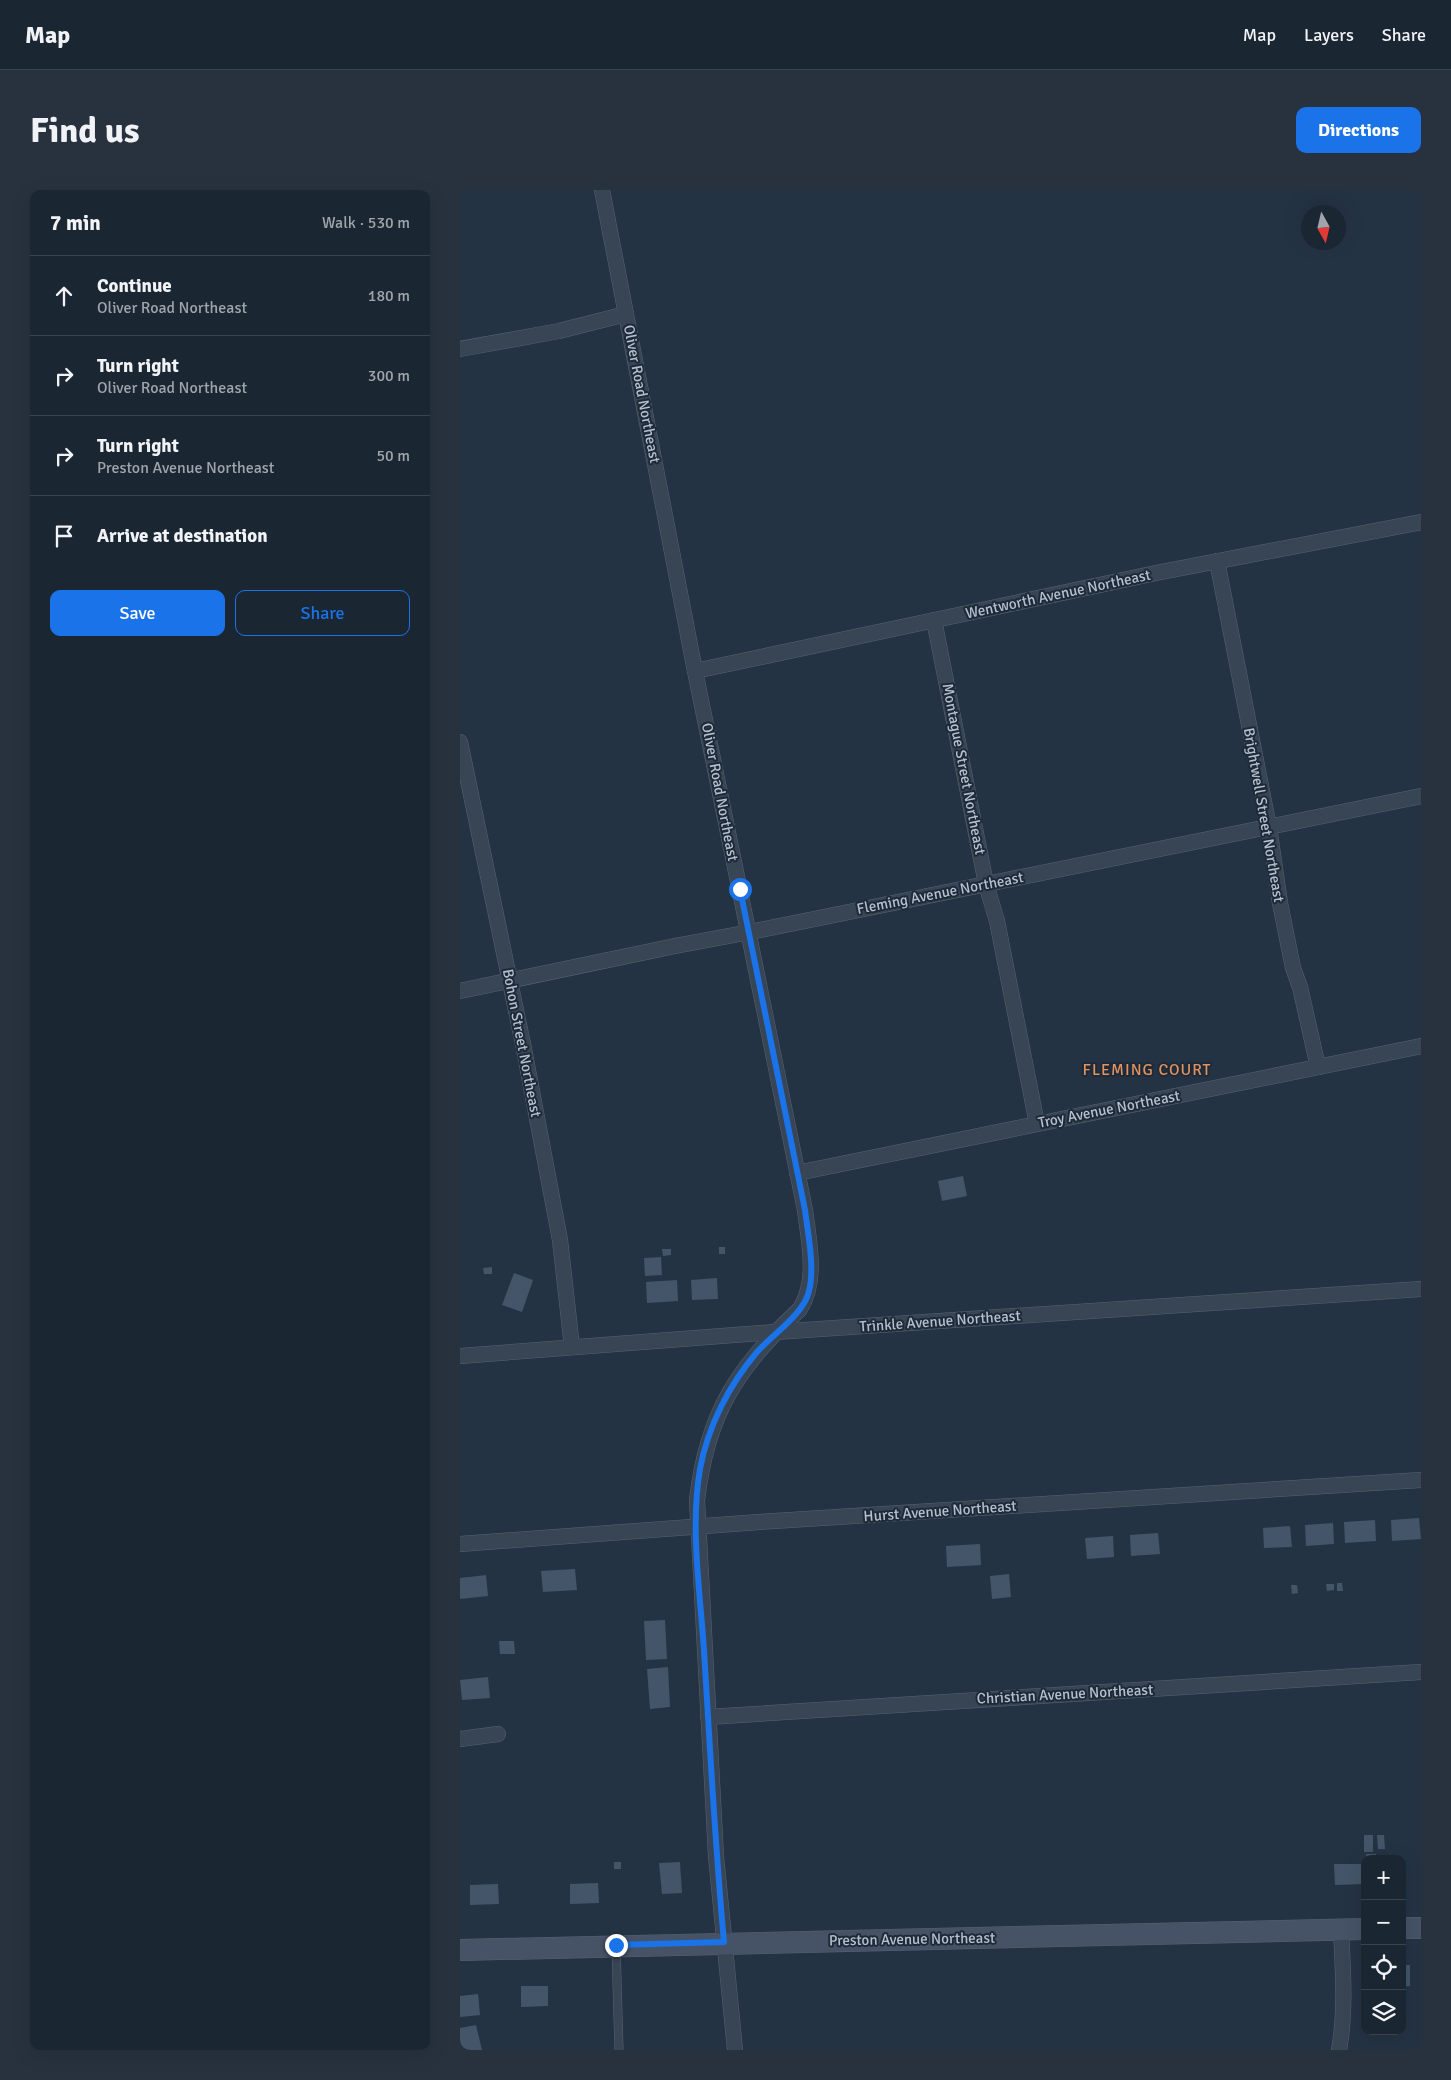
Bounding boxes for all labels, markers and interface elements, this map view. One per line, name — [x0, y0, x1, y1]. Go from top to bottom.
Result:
text: Map — [25, 20, 70, 50]
text: Map — [1243, 24, 1276, 46]
text: Layers — [1304, 24, 1354, 46]
text: Share — [1382, 24, 1426, 46]
button: Directions — [1296, 107, 1421, 153]
text: Find us — [30, 109, 140, 152]
north arrow — [1301, 205, 1346, 250]
text: 7 min — [50, 210, 101, 236]
text: Walk · 530 m — [322, 213, 410, 233]
text: Continue — [97, 274, 172, 298]
icon: ahead — [50, 282, 78, 310]
text: 180 m — [368, 286, 410, 306]
text: Oliver Road Northeast — [97, 298, 247, 318]
street label: Oliver Road Northeast — [620, 323, 664, 465]
text: Turn right — [97, 354, 179, 378]
icon: right — [50, 362, 78, 390]
text: 300 m — [368, 366, 410, 386]
text: Oliver Road Northeast — [97, 378, 247, 398]
text: Turn right — [97, 434, 179, 458]
icon: right — [50, 442, 78, 470]
text: 50 m — [376, 446, 410, 466]
text: Preston Avenue Northeast — [97, 458, 274, 478]
icon: arrive — [50, 522, 78, 550]
text: Arrive at destination — [97, 524, 268, 548]
street label: Wentworth Avenue Northeast — [964, 566, 1152, 622]
button: Save — [50, 590, 225, 636]
button: Share — [235, 590, 410, 636]
street label: Montague Street Northeast — [939, 682, 989, 856]
street label: Oliver Road Northeast — [698, 721, 742, 863]
street label: Brightwell Street Northeast — [1240, 726, 1288, 904]
street label: Fleming Avenue Northeast — [855, 868, 1025, 918]
route start — [729, 878, 752, 901]
street label: Bohon Street Northeast — [499, 967, 545, 1119]
district label: FLEMING COURT — [1083, 1060, 1211, 1080]
street label: Troy Avenue Northeast — [1037, 1086, 1181, 1132]
street label: Trinkle Avenue Northeast — [859, 1306, 1021, 1336]
street label: Hurst Avenue Northeast — [863, 1497, 1017, 1525]
street label: Christian Avenue Northeast — [976, 1680, 1154, 1708]
map controls — [1361, 1855, 1406, 2035]
button: + — [1361, 1855, 1406, 1900]
button: − — [1361, 1900, 1406, 1945]
street label: Preston Avenue Northeast — [829, 1929, 995, 1949]
route end — [605, 1934, 628, 1957]
button: locate — [1361, 1945, 1406, 1990]
button: layers — [1361, 1990, 1406, 2035]

